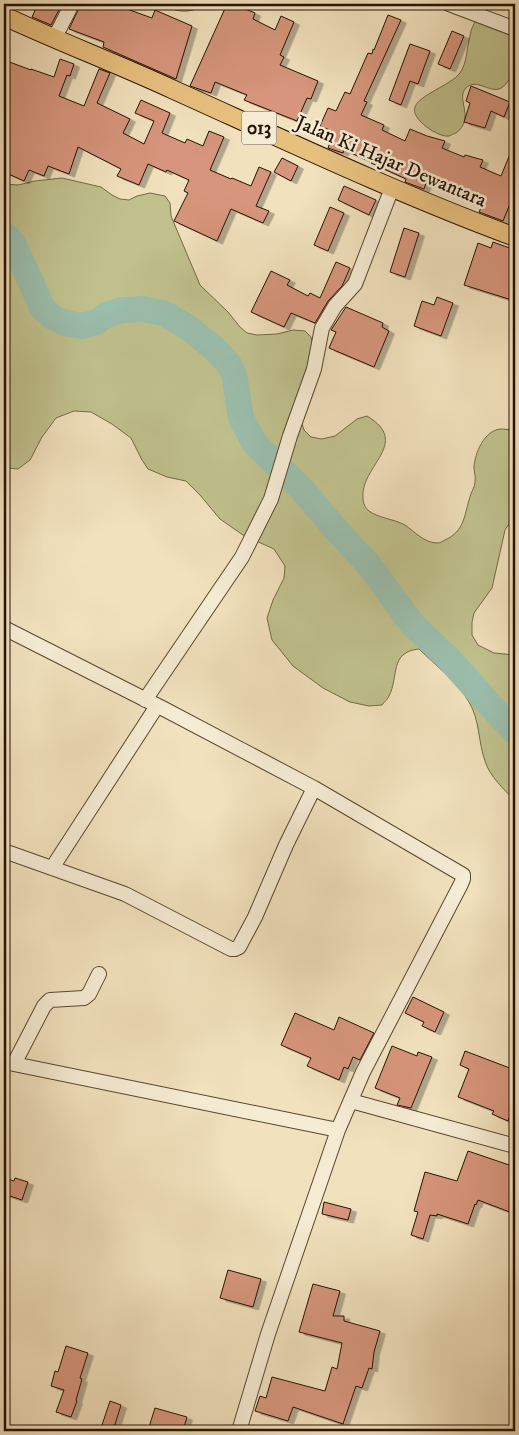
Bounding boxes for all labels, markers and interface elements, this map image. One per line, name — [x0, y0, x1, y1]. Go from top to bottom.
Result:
street label: Jalan Ki Hajar Dewantara — [290, 110, 491, 214]
road number: 013 — [242, 112, 276, 144]

